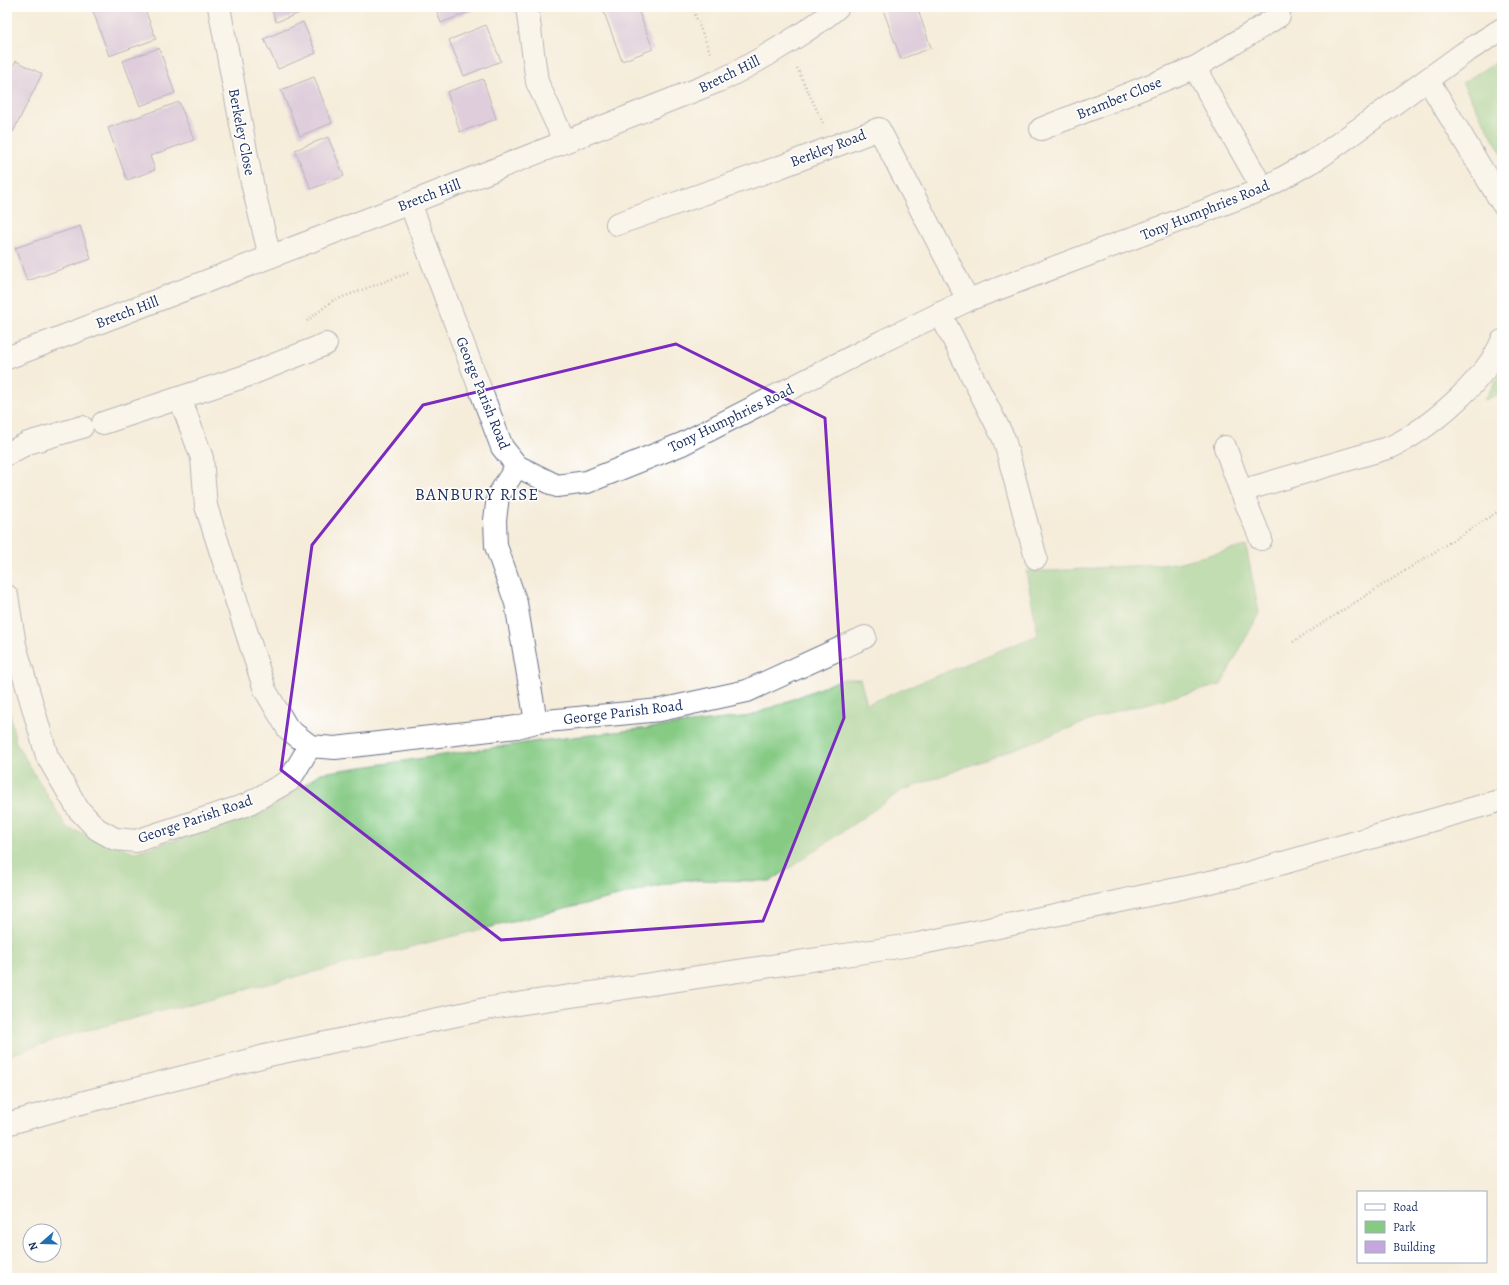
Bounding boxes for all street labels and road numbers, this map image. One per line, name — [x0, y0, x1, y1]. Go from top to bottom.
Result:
street label: Bretch Hill — [695, 50, 763, 97]
street label: Bramber Close — [1073, 72, 1165, 124]
street label: Berkeley Close — [224, 87, 260, 178]
street label: Berkley Road — [787, 124, 870, 172]
street label: Bretch Hill — [395, 174, 464, 216]
street label: Tony Humphries Road — [1138, 175, 1273, 245]
street label: Bretch Hill — [93, 291, 162, 333]
street label: George Parish Road — [451, 334, 515, 453]
street label: Tony Humphries Road — [665, 379, 798, 457]
street label: George Parish Road — [562, 695, 685, 729]
street label: George Parish Road — [135, 790, 256, 848]

